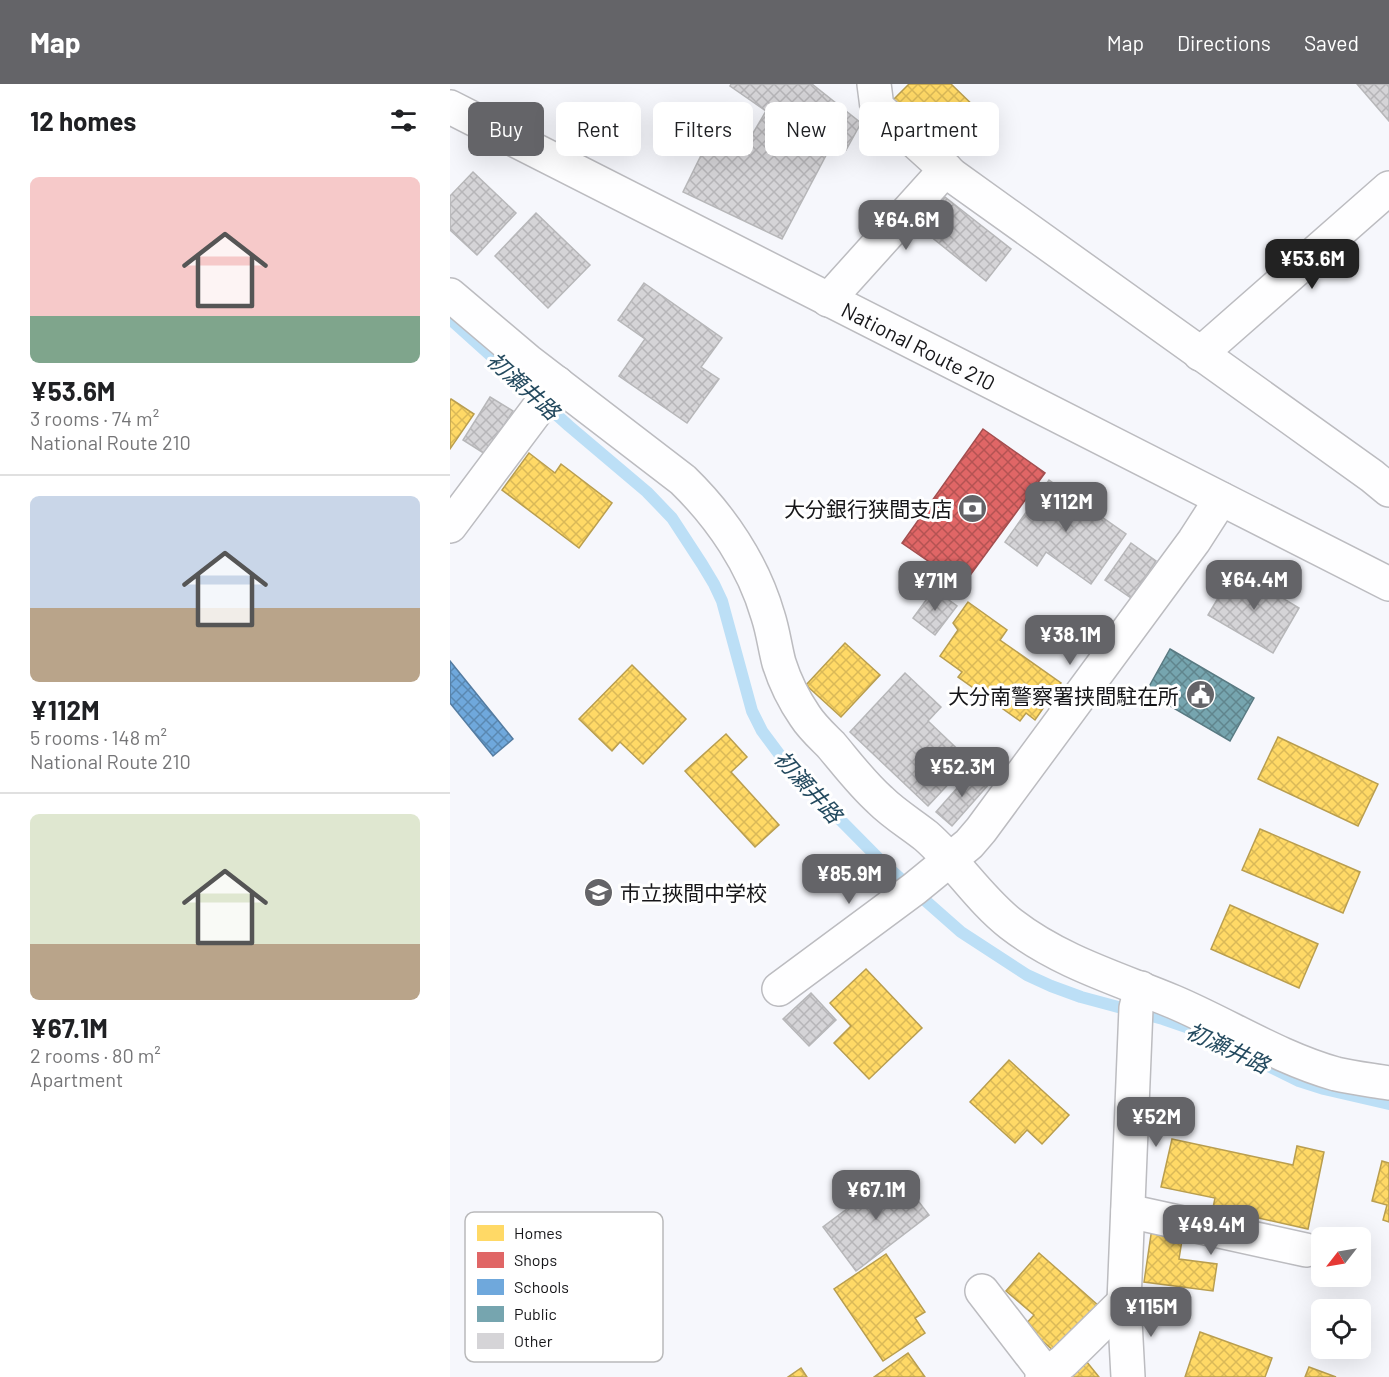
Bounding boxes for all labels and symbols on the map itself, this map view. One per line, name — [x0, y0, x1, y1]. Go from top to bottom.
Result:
pin: ¥64.6M — [857, 200, 955, 251]
pin: ¥53.6M — [1263, 239, 1361, 290]
street label: National Route 210 — [838, 296, 1000, 395]
water label: 初瀬井路 — [483, 346, 567, 425]
pin: ¥112M — [1024, 482, 1108, 533]
bank icon: 大分銀行狭間支店 — [957, 492, 989, 524]
place label: 大分銀行狭間支店 — [784, 496, 952, 521]
pin: ¥64.4M — [1205, 560, 1303, 611]
pin: ¥71M — [899, 561, 971, 612]
pin: ¥38.1M — [1021, 615, 1119, 666]
public building icon: 大分南警察署挟間駐在所 — [1184, 679, 1216, 711]
place label: 大分南警察署挟間駐在所 — [948, 683, 1179, 708]
water label: 初瀬井路 — [770, 745, 849, 829]
pin: ¥52.3M — [913, 747, 1011, 798]
pin: ¥85.9M — [800, 854, 898, 905]
school or university icon: 市立挾間中学校 — [583, 876, 615, 908]
place label: 市立挾間中学校 — [620, 880, 767, 905]
water label: 初瀬井路 — [1183, 1017, 1275, 1078]
pin: ¥52M — [1120, 1097, 1192, 1148]
pin: ¥67.1M — [827, 1170, 925, 1221]
pin: ¥49.4M — [1162, 1205, 1260, 1256]
legend — [465, 1212, 663, 1362]
text: Homes — [514, 1223, 562, 1242]
north arrow — [1311, 1227, 1371, 1287]
text: Shops — [514, 1250, 557, 1269]
text: Schools — [514, 1277, 569, 1296]
pin: ¥115M — [1109, 1287, 1193, 1338]
text: Public — [514, 1304, 557, 1323]
text: Other — [514, 1331, 553, 1350]

